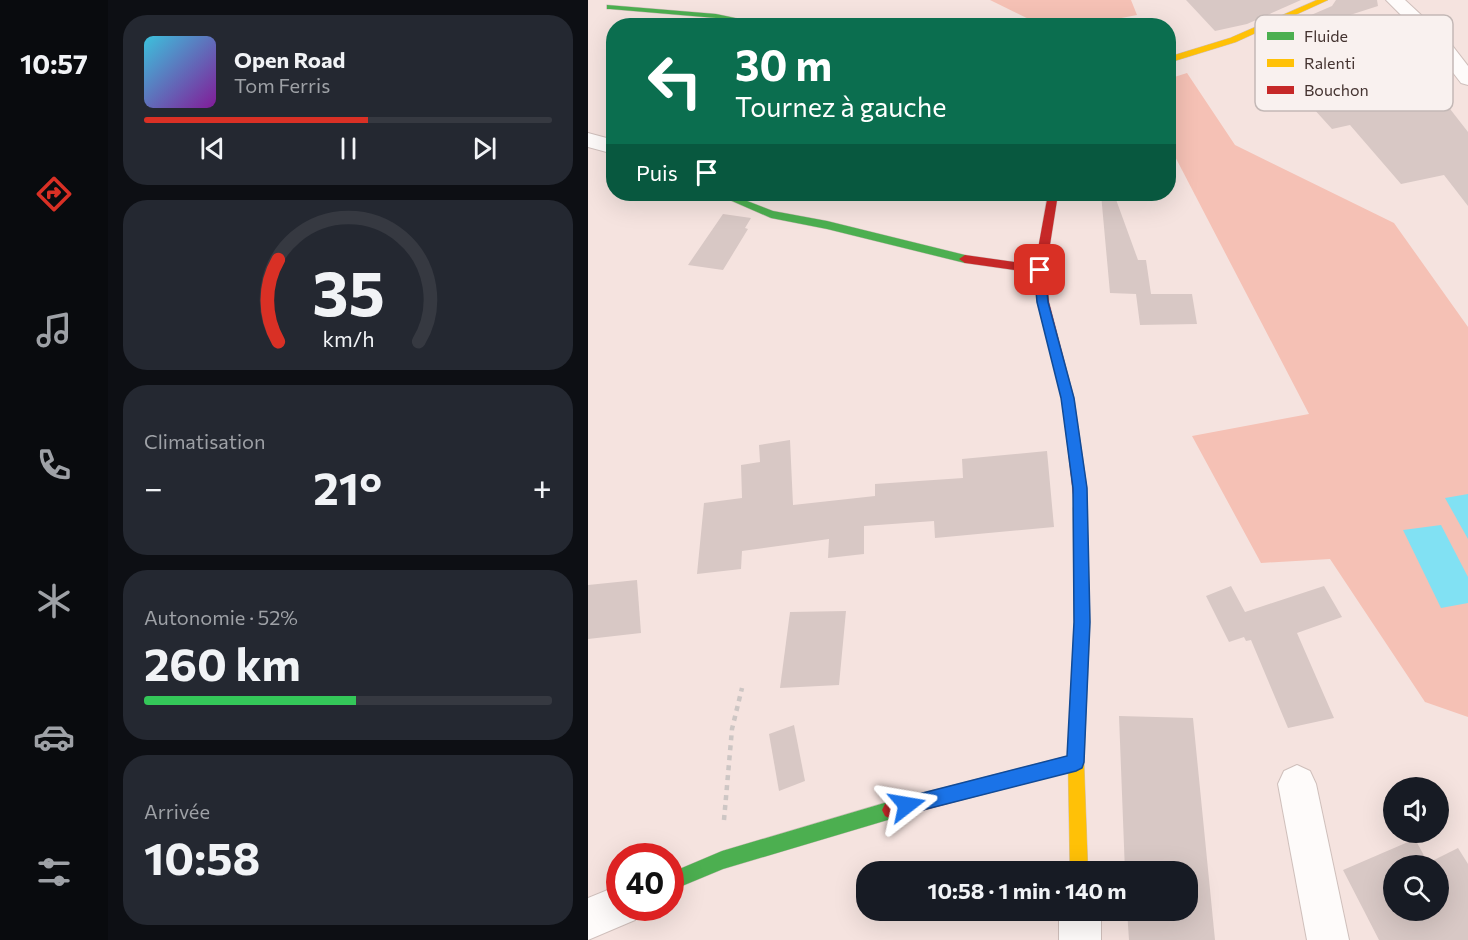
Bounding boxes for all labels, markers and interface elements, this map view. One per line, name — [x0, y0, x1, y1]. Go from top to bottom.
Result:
legend — [1255, 15, 1453, 111]
text: Fluide — [1304, 26, 1348, 45]
text: 30 m — [735, 38, 832, 90]
icon: left — [636, 42, 714, 120]
text: Open Road — [234, 46, 345, 73]
text: 10:57 — [20, 47, 88, 80]
text: Ralenti — [1304, 53, 1355, 72]
text: Tom Ferris — [234, 73, 330, 97]
text: Bouchon — [1304, 80, 1369, 99]
text: Tournez à gauche — [735, 90, 946, 123]
icon: previous — [196, 132, 229, 165]
icon: pause — [332, 132, 365, 165]
icon: next — [468, 132, 501, 165]
icon: arrive — [690, 156, 723, 189]
text: Puis — [636, 159, 678, 186]
icon: directions — [33, 173, 75, 215]
pin — [1014, 244, 1065, 295]
text: 35 — [312, 253, 384, 329]
icon: arrive — [1023, 253, 1056, 286]
icon: music — [33, 309, 75, 351]
text: km/h — [322, 325, 374, 351]
text: Climatisation — [144, 429, 265, 453]
icon: phone — [33, 444, 75, 486]
text: 21° — [313, 459, 382, 514]
text: − — [144, 466, 163, 507]
text: + — [533, 466, 552, 507]
icon: climate — [33, 580, 75, 622]
text: Autonomie · 52% — [144, 605, 298, 629]
text: 260 km — [144, 635, 301, 690]
icon: car — [33, 716, 75, 758]
position arrow — [875, 773, 939, 837]
map controls — [1383, 777, 1449, 921]
button: sound — [1383, 777, 1449, 843]
text: Arrivée — [144, 799, 210, 823]
text: 10:58 — [144, 829, 260, 884]
speed limit sign: 40 — [606, 843, 684, 921]
icon: filters — [33, 851, 75, 893]
button: search — [1383, 855, 1449, 921]
text: 10:58 · 1 min · 140 m — [928, 877, 1126, 904]

